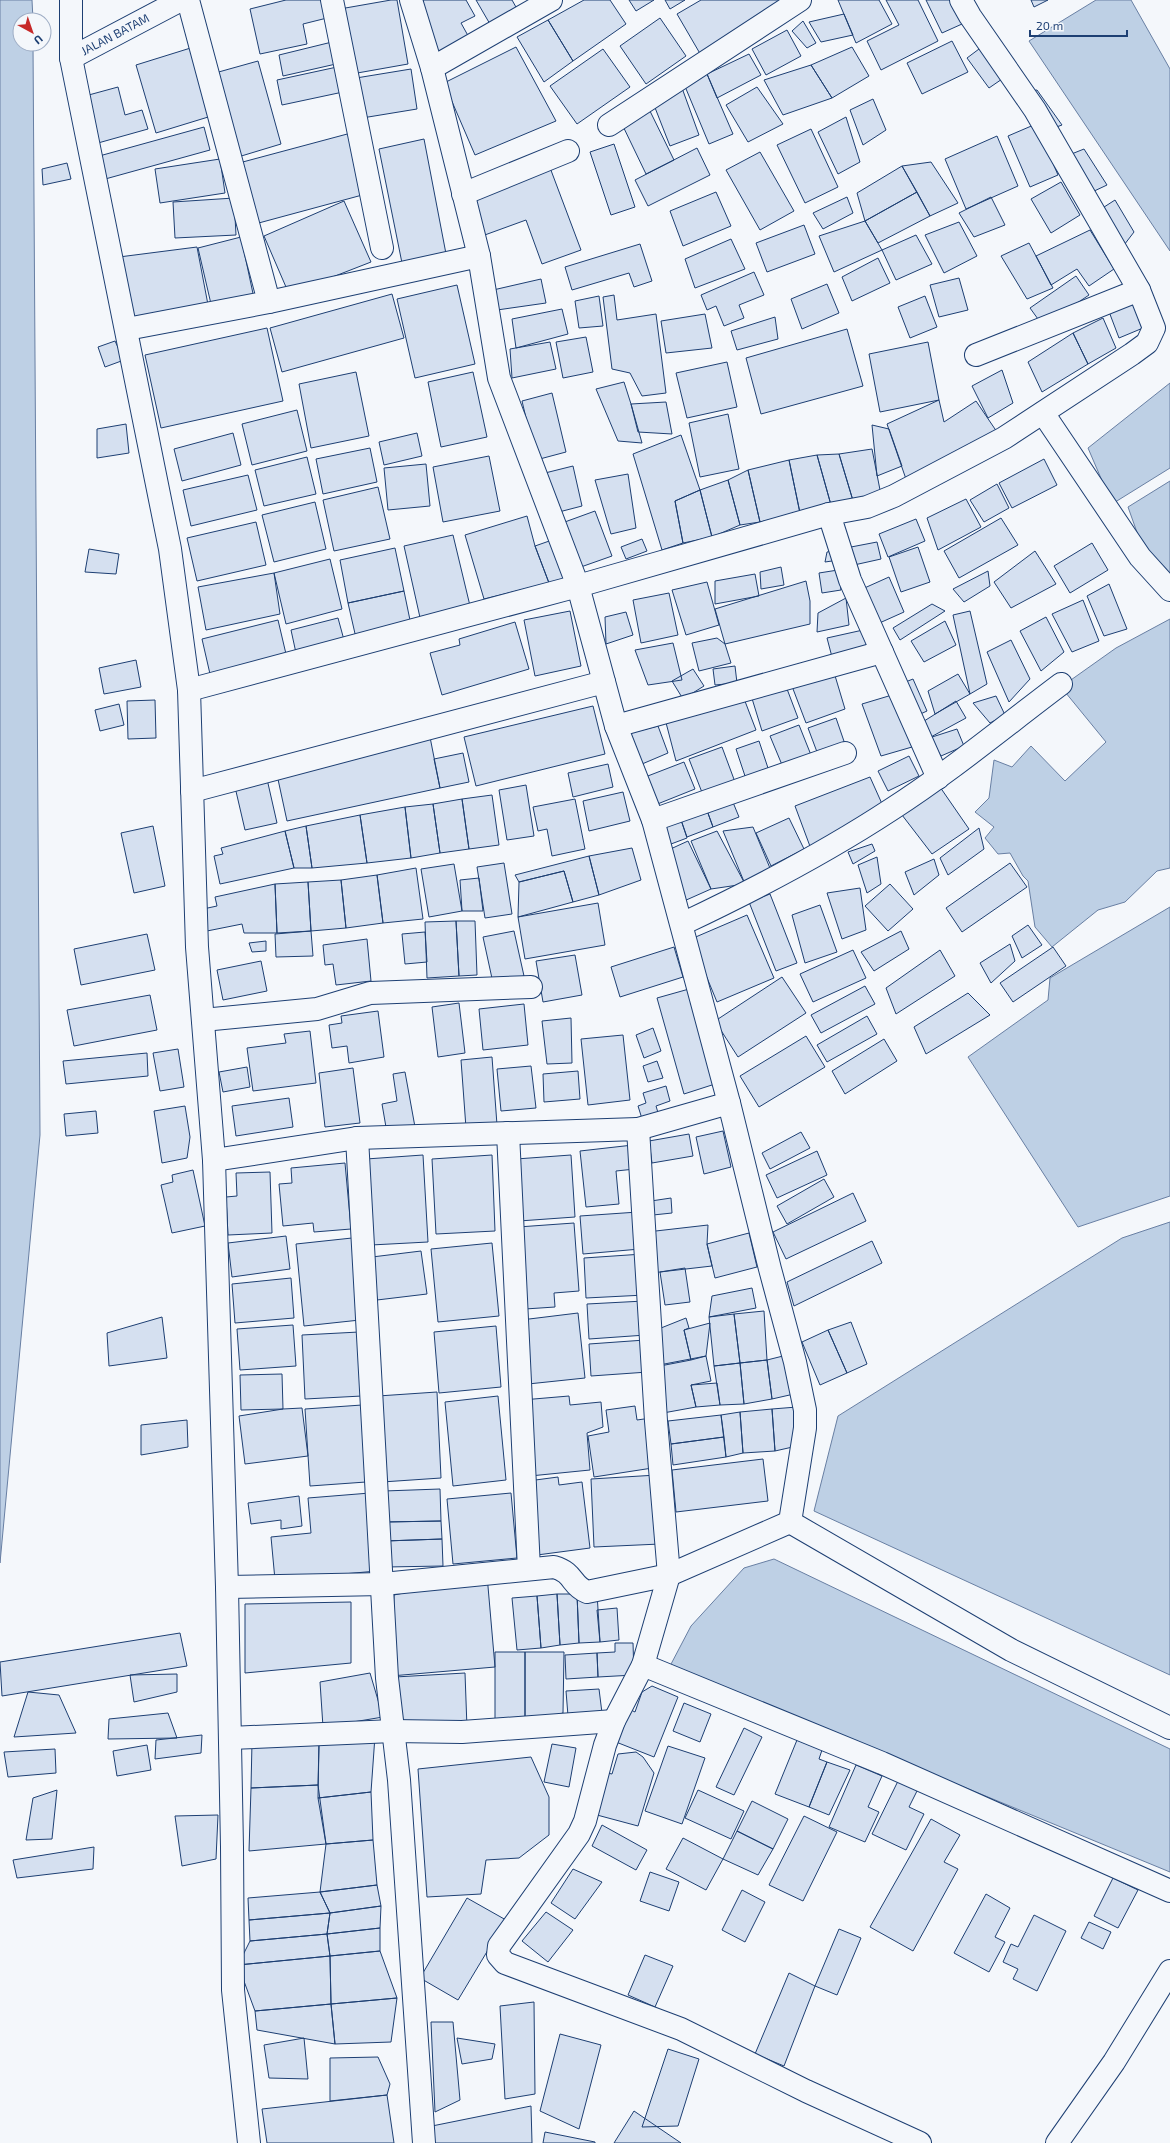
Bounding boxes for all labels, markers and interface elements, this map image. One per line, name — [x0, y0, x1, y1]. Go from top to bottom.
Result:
street label: JALAN BATAM — [78, 10, 151, 57]
north arrow — [12, 12, 52, 52]
scale bar — [1030, 12, 1127, 38]
text: 20 m — [1036, 18, 1063, 32]
text: U — [32, 33, 46, 47]

